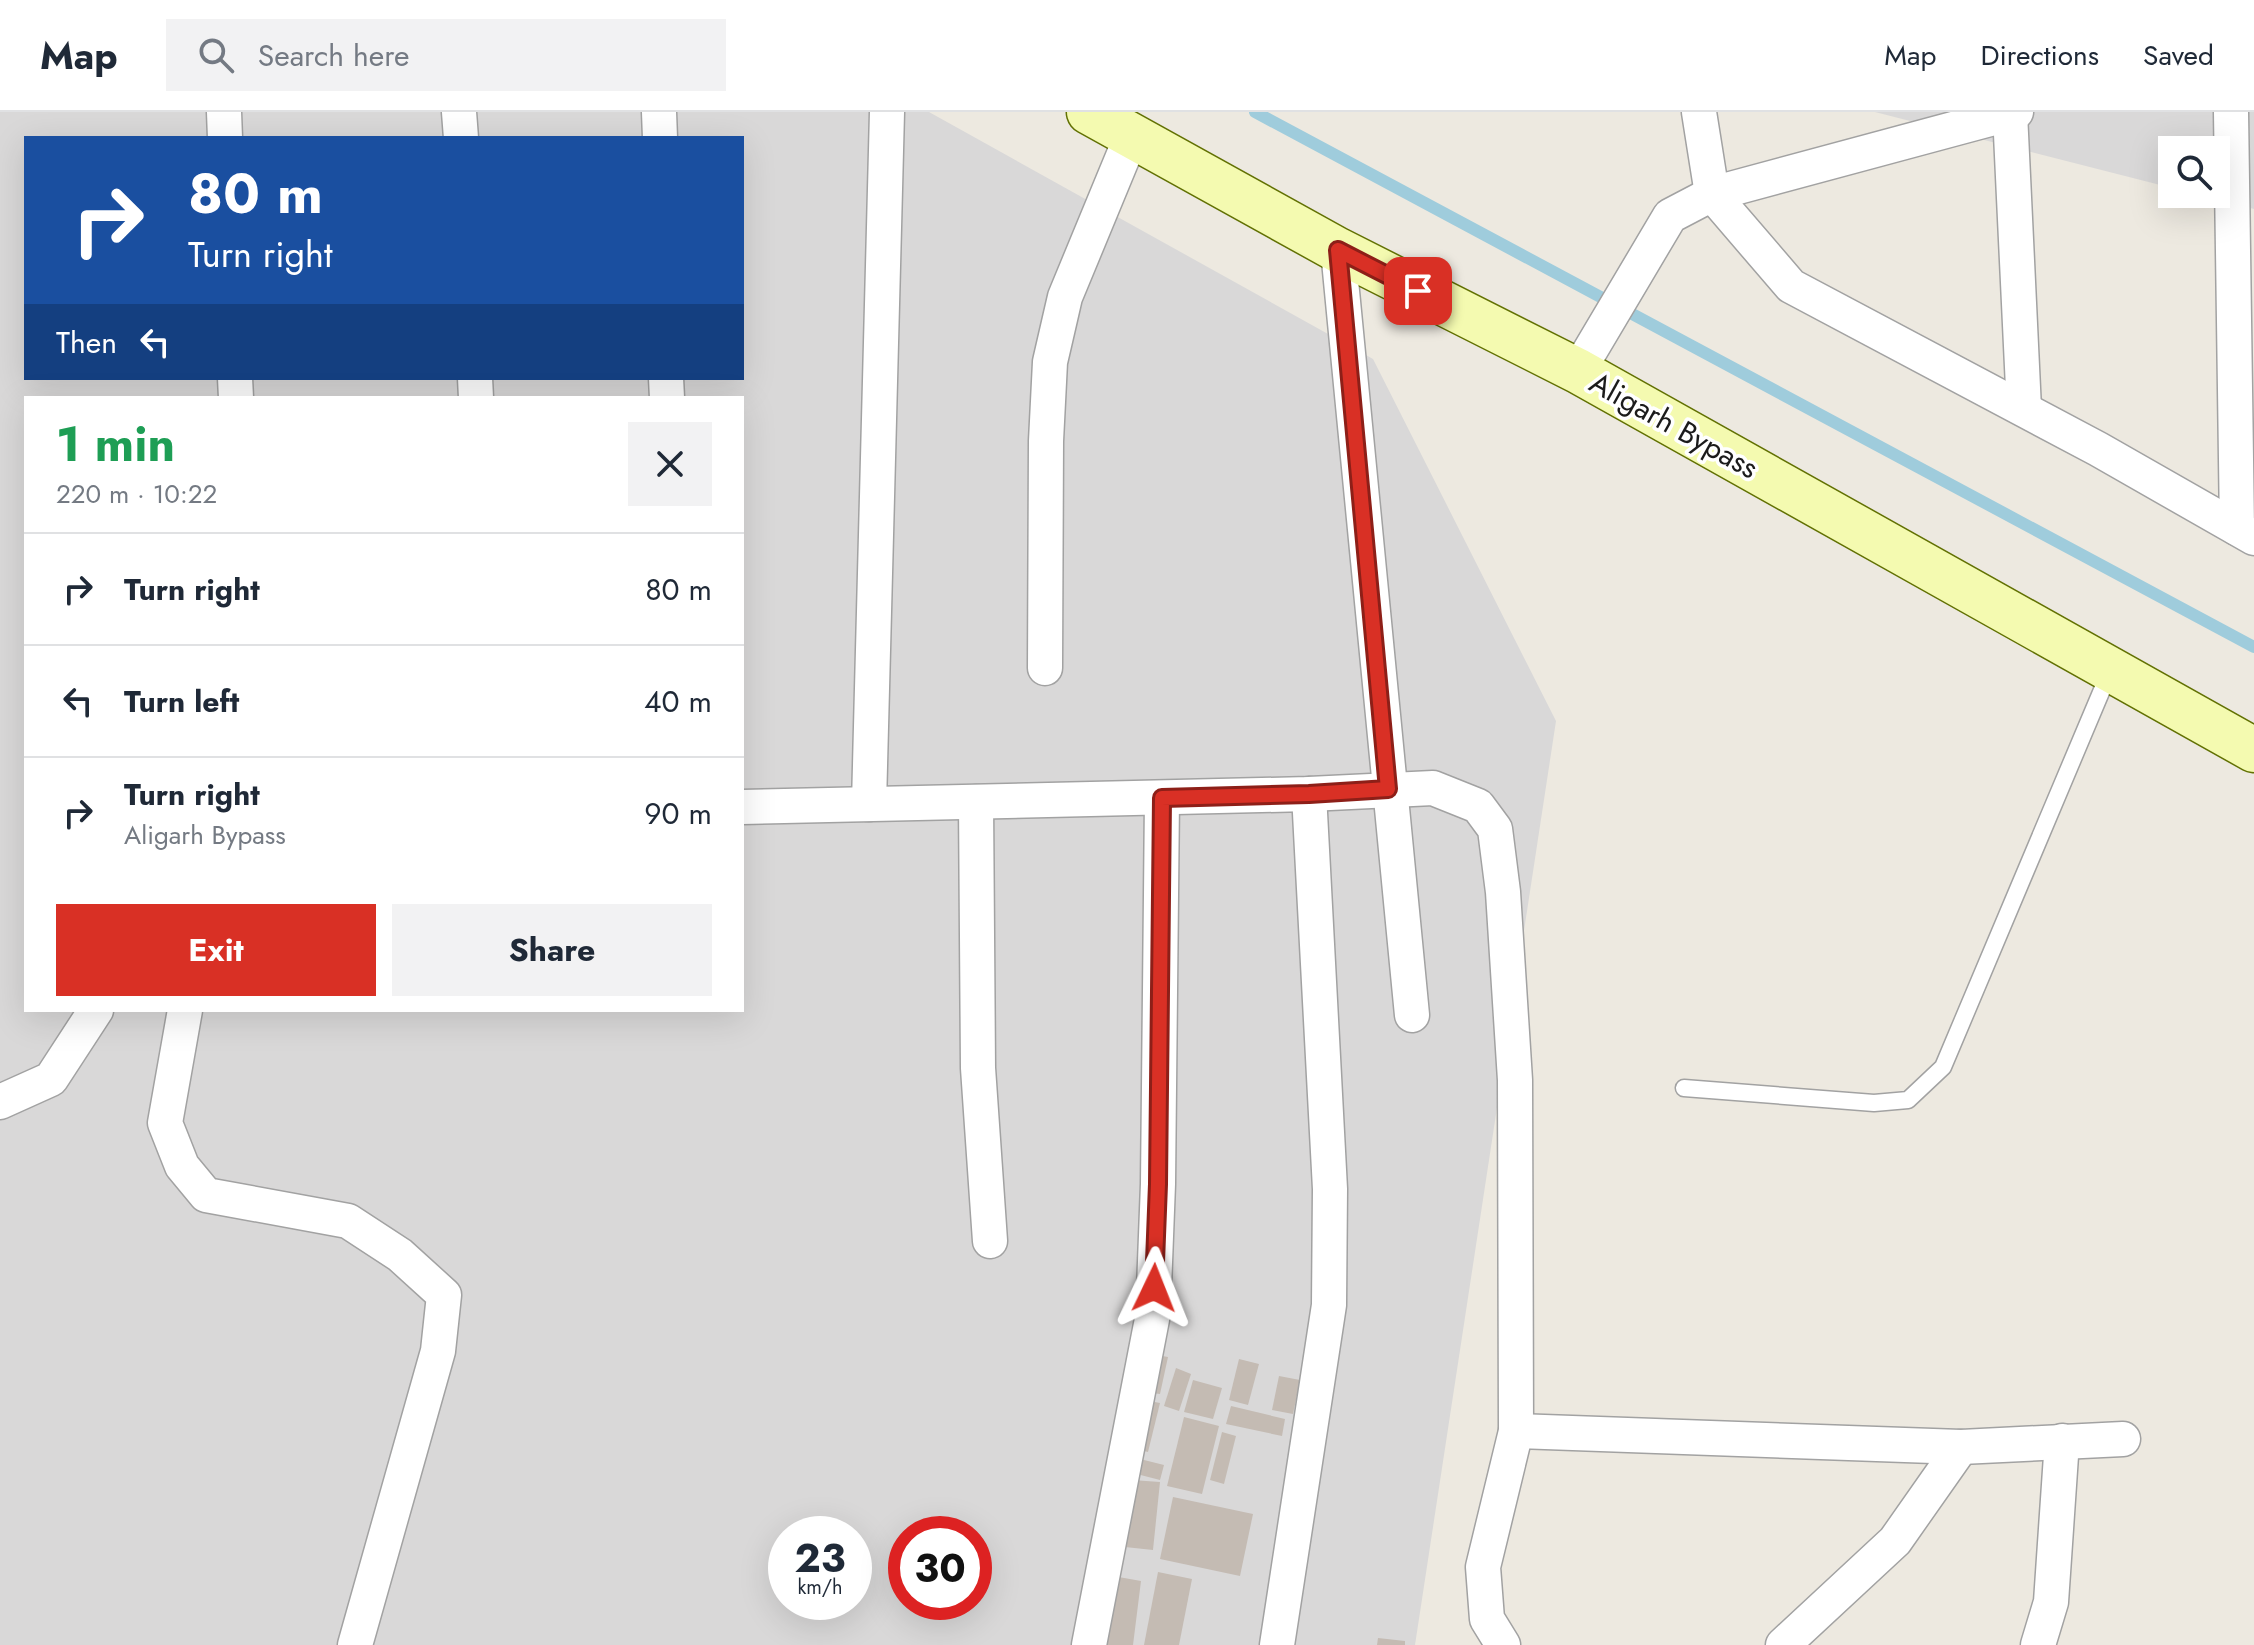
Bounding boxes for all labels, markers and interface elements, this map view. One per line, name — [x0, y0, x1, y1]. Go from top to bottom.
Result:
search box — [166, 19, 726, 91]
text: Map — [40, 28, 118, 83]
icon: search — [194, 33, 238, 77]
text: Search here — [258, 34, 410, 77]
text: Map — [1884, 35, 1936, 76]
text: Directions — [1980, 35, 2099, 76]
text: Saved — [2143, 35, 2214, 76]
map controls — [2158, 136, 2230, 208]
button: search — [2158, 136, 2230, 208]
text: 80 m — [188, 153, 323, 234]
icon: right — [56, 168, 160, 272]
text: Turn right — [188, 228, 333, 280]
pin — [1384, 257, 1452, 325]
icon: arrive — [1396, 269, 1440, 313]
icon: left — [133, 320, 177, 364]
text: Then — [56, 321, 117, 364]
street label: Aligarh Bypass — [1582, 361, 1766, 489]
text: 1 min — [56, 410, 175, 479]
button: close — [628, 422, 712, 506]
text: 220 m · 10:22 — [56, 475, 217, 513]
icon: right — [56, 567, 100, 611]
text: Turn right — [124, 568, 260, 611]
text: 80 m — [645, 568, 712, 611]
icon: left — [56, 679, 100, 723]
text: Turn left — [124, 680, 239, 723]
text: 40 m — [644, 680, 712, 723]
text: Turn right — [124, 773, 260, 816]
icon: right — [56, 791, 100, 835]
text: 90 m — [644, 792, 712, 835]
text: Aligarh Bypass — [124, 816, 286, 854]
button: Exit — [56, 904, 376, 996]
button: Share — [392, 904, 712, 996]
position arrow — [1112, 1246, 1196, 1330]
speed limit sign: 30 — [888, 1516, 992, 1620]
text: 23 — [794, 1529, 846, 1587]
text: km/h — [797, 1573, 843, 1602]

